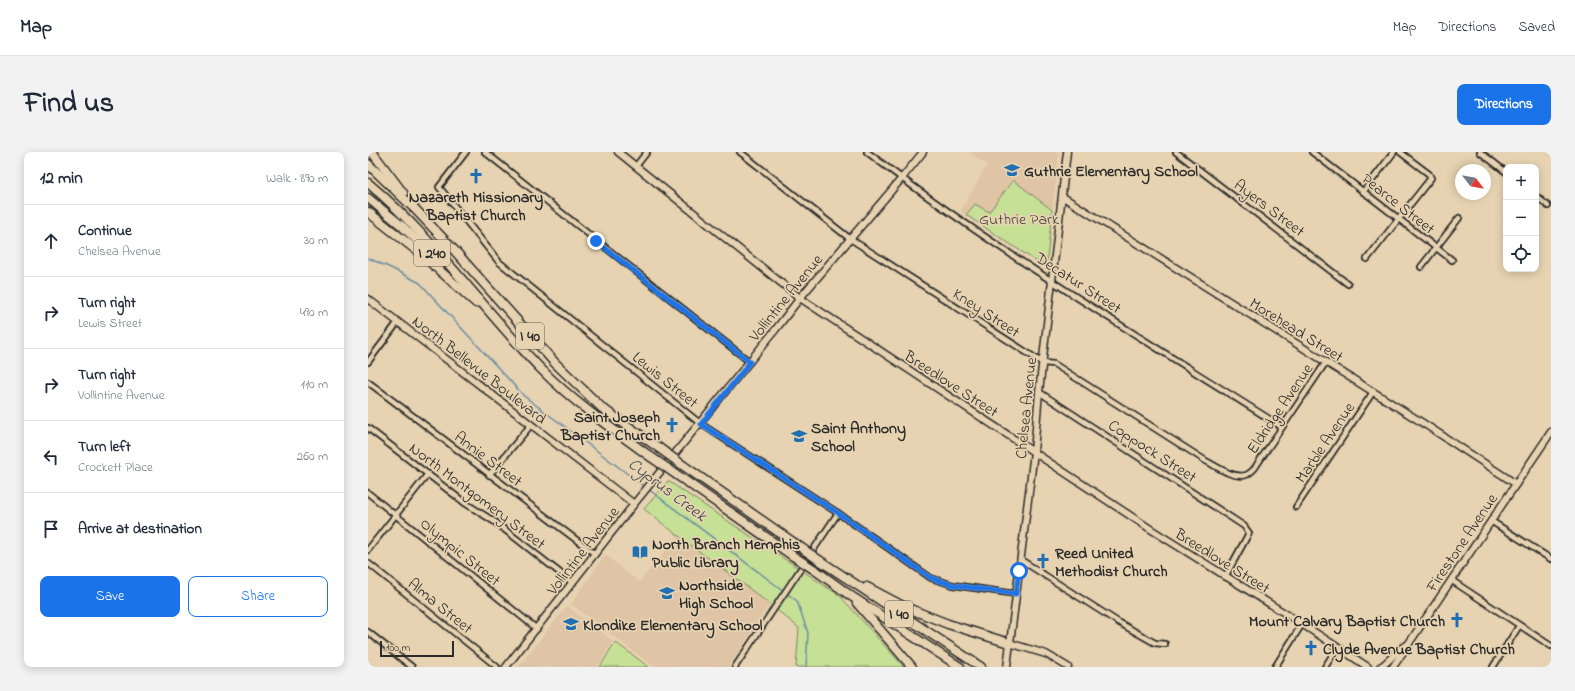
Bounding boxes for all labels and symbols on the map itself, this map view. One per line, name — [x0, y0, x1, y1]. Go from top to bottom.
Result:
place label: Guthrie Elementary School — [1024, 160, 1198, 185]
school or university icon: Guthrie Elementary School — [1003, 161, 1021, 179]
north arrow — [1455, 164, 1491, 200]
church icon: Nazareth Missionary Baptist Church — [467, 167, 485, 185]
street label: Pearce Street — [1356, 168, 1440, 241]
street label: Ayers Street — [1228, 174, 1310, 244]
place label: Nazareth Missionary Baptist Church — [409, 186, 543, 228]
park label: Guthrie Park — [979, 208, 1060, 232]
route end — [587, 232, 605, 250]
road number: I 240 — [414, 240, 450, 266]
street label: Decatur Street — [1029, 246, 1126, 321]
street label: Vollintine Avenue — [743, 249, 830, 348]
street label: Kney Street — [947, 283, 1025, 345]
street label: Morehead Street — [1244, 292, 1348, 370]
street label: North Bellevue Boulevard — [406, 310, 551, 431]
road number: I 40 — [516, 323, 544, 349]
street label: Breedlove Street — [898, 345, 1003, 425]
street label: Lewis Street — [627, 346, 703, 415]
street label: Chelsea Avenue — [1010, 355, 1044, 460]
street label: Eldridge Avenue — [1242, 358, 1320, 459]
street label: Marble Avenue — [1290, 397, 1362, 488]
place label: Saint Joseph Baptist Church — [560, 406, 660, 448]
street label: Coppock Street — [1103, 414, 1201, 490]
church icon: Saint Joseph Baptist Church — [663, 416, 681, 434]
place label: Saint Anthony School — [811, 417, 906, 459]
street label: Annie Street — [449, 426, 527, 494]
school or university icon: Saint Anthony School — [790, 427, 808, 445]
street label: North Montgomery Street — [403, 437, 551, 556]
water label: Cyprus Creek — [622, 452, 713, 530]
street label: Firestone Avenue — [1420, 488, 1505, 598]
street label: Vollintine Avenue — [541, 501, 626, 601]
street label: Olympic Street — [414, 513, 506, 593]
street label: Breedlove Street — [1169, 522, 1275, 601]
place label: North Branch Memphis Public Library — [652, 533, 800, 576]
place label: Reed United Methodist Church — [1054, 542, 1168, 584]
library icon: North Branch Memphis Public Library — [631, 543, 649, 561]
church icon: Reed United Methodist Church — [1034, 552, 1052, 570]
route start — [1010, 562, 1028, 580]
street label: Alma Street — [402, 573, 478, 641]
place label: Northside High School — [679, 574, 753, 617]
school or university icon: Northside High School — [658, 584, 676, 602]
road number: I 40 — [885, 601, 913, 627]
place label: Mount Calvary Baptist Church — [1249, 610, 1445, 635]
church icon: Mount Calvary Baptist Church — [1448, 611, 1466, 629]
place label: Klondike Elementary School — [583, 614, 763, 639]
school or university icon: Klondike Elementary School — [562, 615, 580, 633]
place label: Clyde Avenue Baptist Church — [1323, 638, 1515, 663]
scale bar — [380, 639, 454, 658]
church icon: Clyde Avenue Baptist Church — [1302, 639, 1320, 657]

